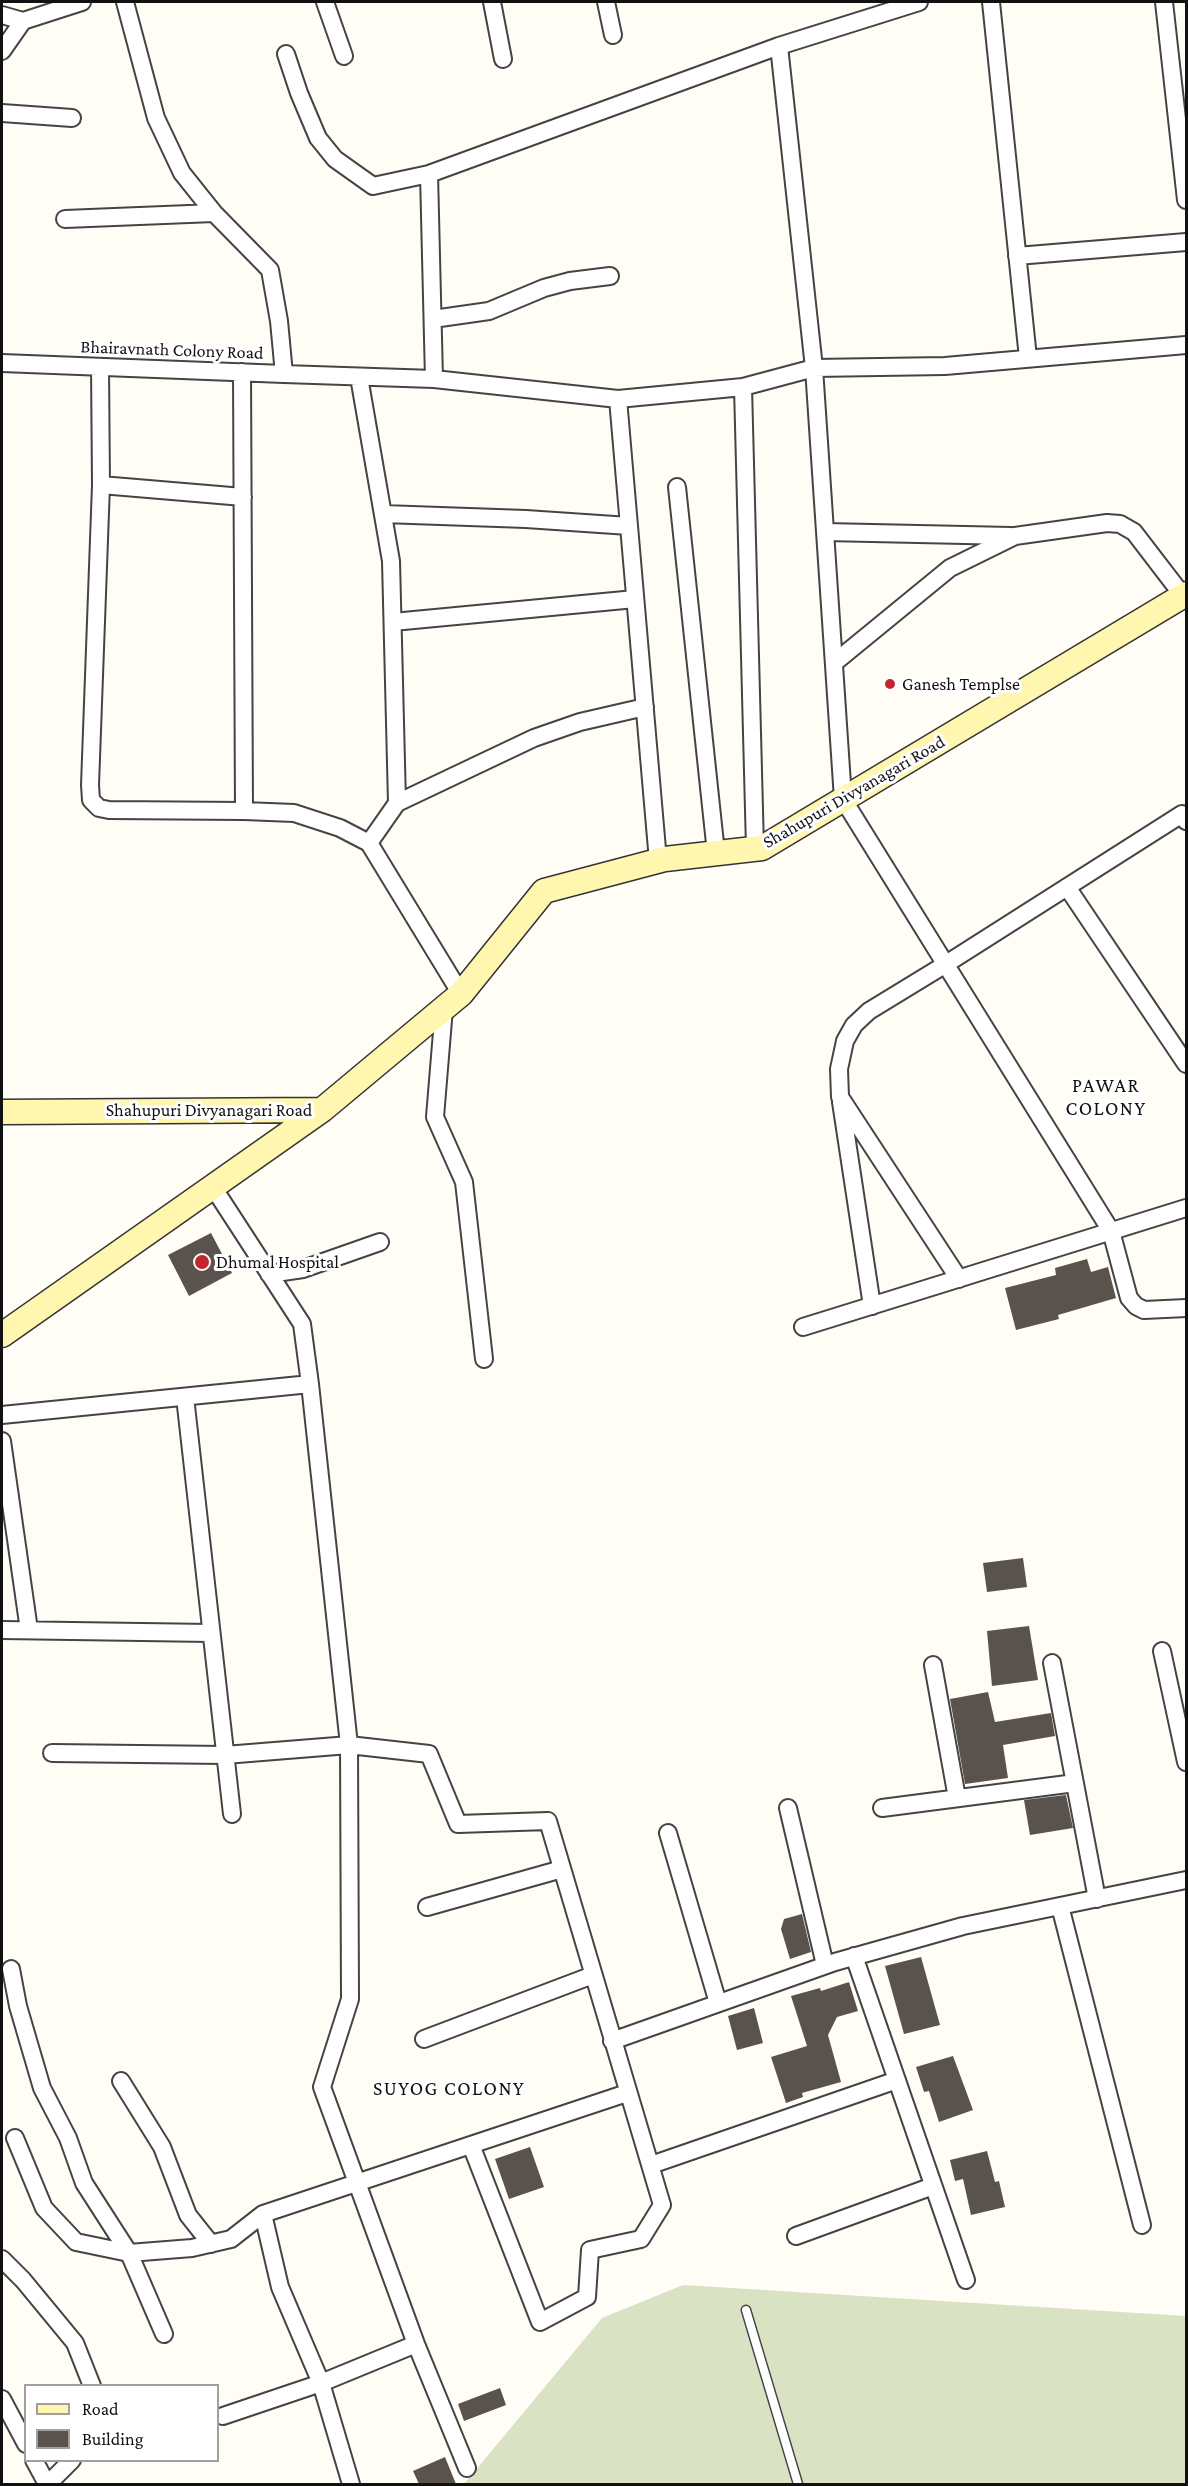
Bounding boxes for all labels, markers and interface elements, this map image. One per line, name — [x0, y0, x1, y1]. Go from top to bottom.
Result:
street label: Bhairavnath Colony Road — [80, 336, 264, 364]
place label: Ganesh Templse — [902, 673, 1020, 695]
marker: Ganesh Templse — [883, 677, 897, 691]
street label: Shahupuri Divyanagari Road — [759, 731, 949, 853]
district label: PAWAR COLONY — [1065, 1074, 1147, 1121]
street label: Shahupuri Divyanagari Road — [106, 1099, 312, 1121]
place label: Dhumal Hospital — [216, 1251, 339, 1273]
marker: Dhumal Hospital — [193, 1253, 211, 1271]
district label: SUYOG COLONY — [373, 2077, 525, 2101]
legend — [24, 2384, 219, 2462]
text: Road — [82, 2399, 119, 2419]
text: Building — [82, 2429, 143, 2449]

